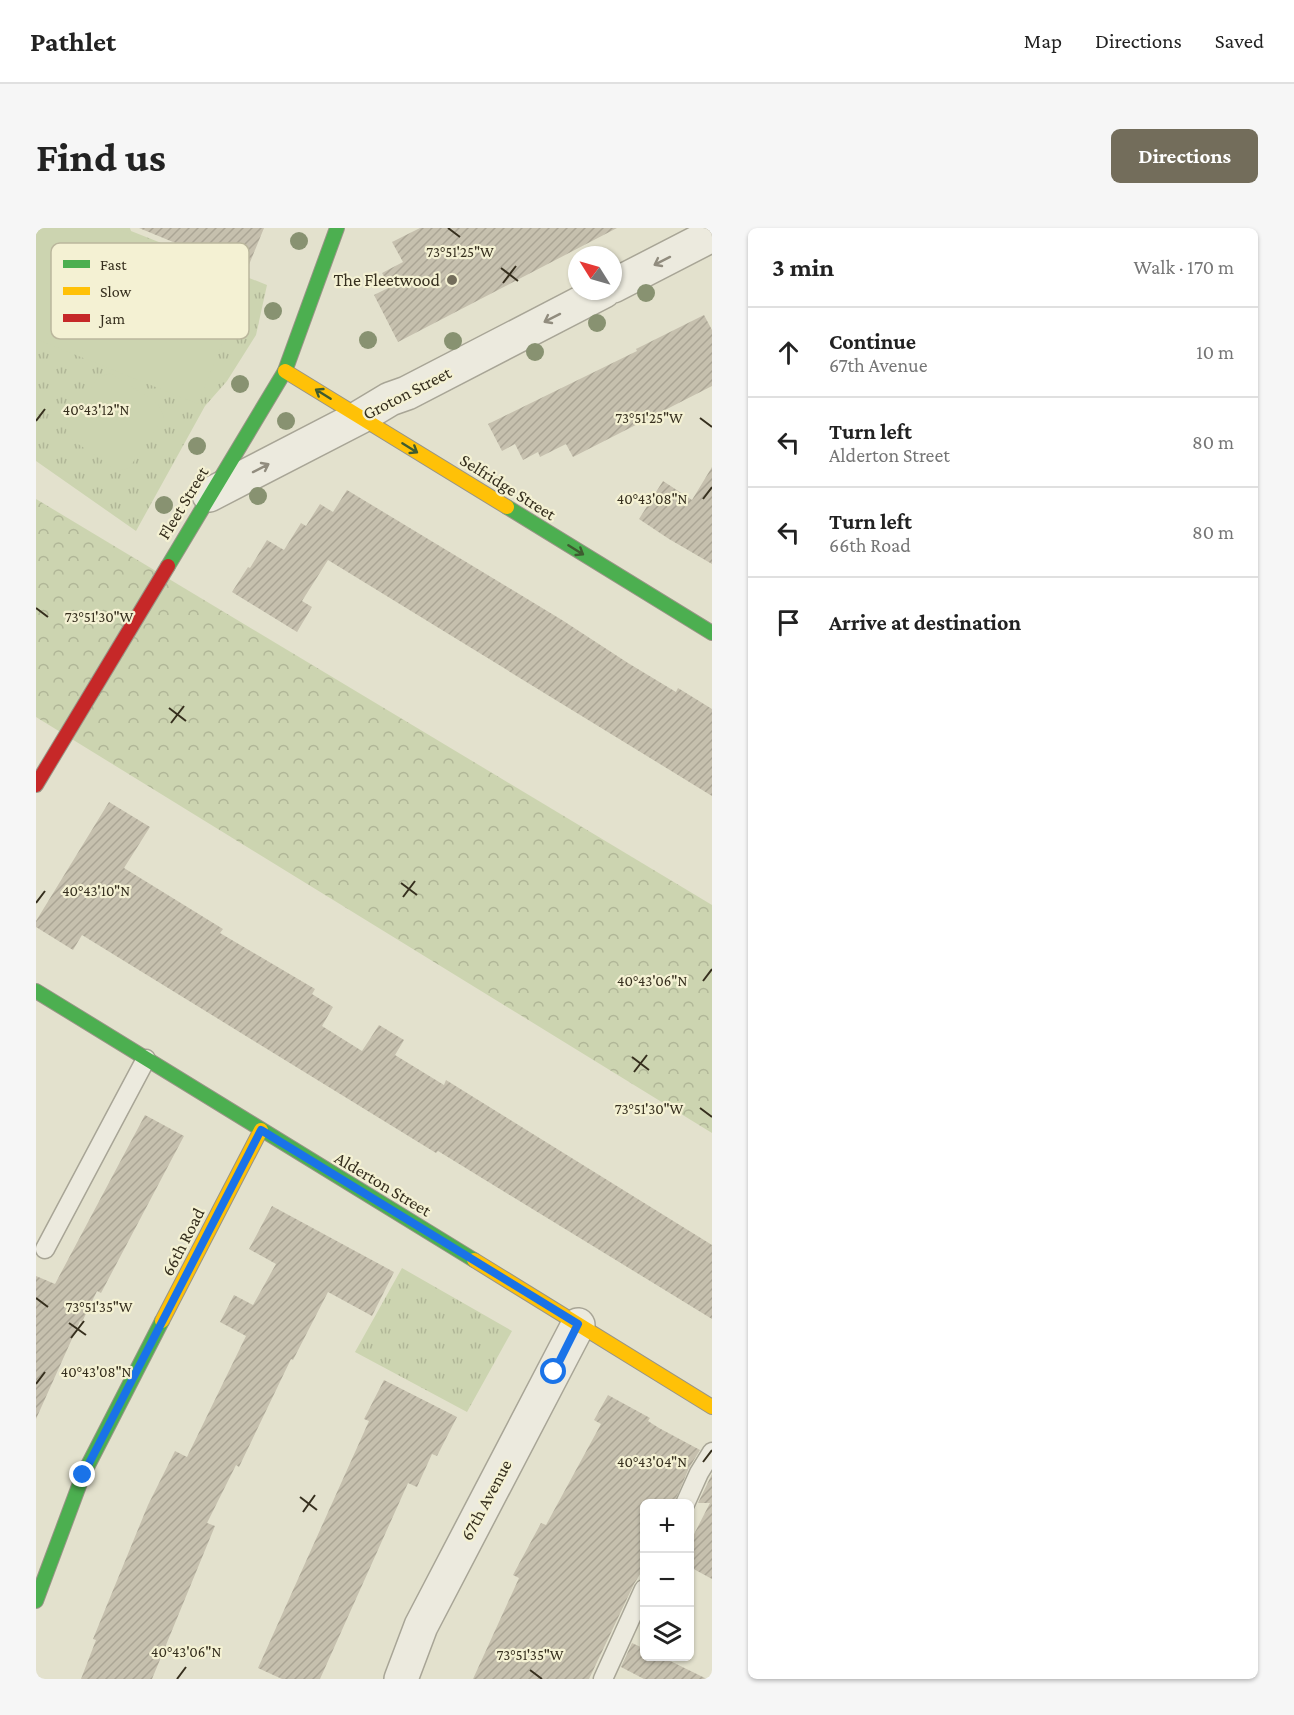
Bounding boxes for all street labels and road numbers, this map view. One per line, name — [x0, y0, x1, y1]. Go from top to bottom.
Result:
street label: Groton Street — [360, 362, 455, 424]
street label: Selfridge Street — [456, 450, 560, 525]
street label: Fleet Street — [154, 462, 213, 543]
street label: Alderton Street — [331, 1147, 436, 1221]
street label: 66th Road — [157, 1204, 209, 1279]
street label: 67th Avenue — [456, 1456, 516, 1544]

